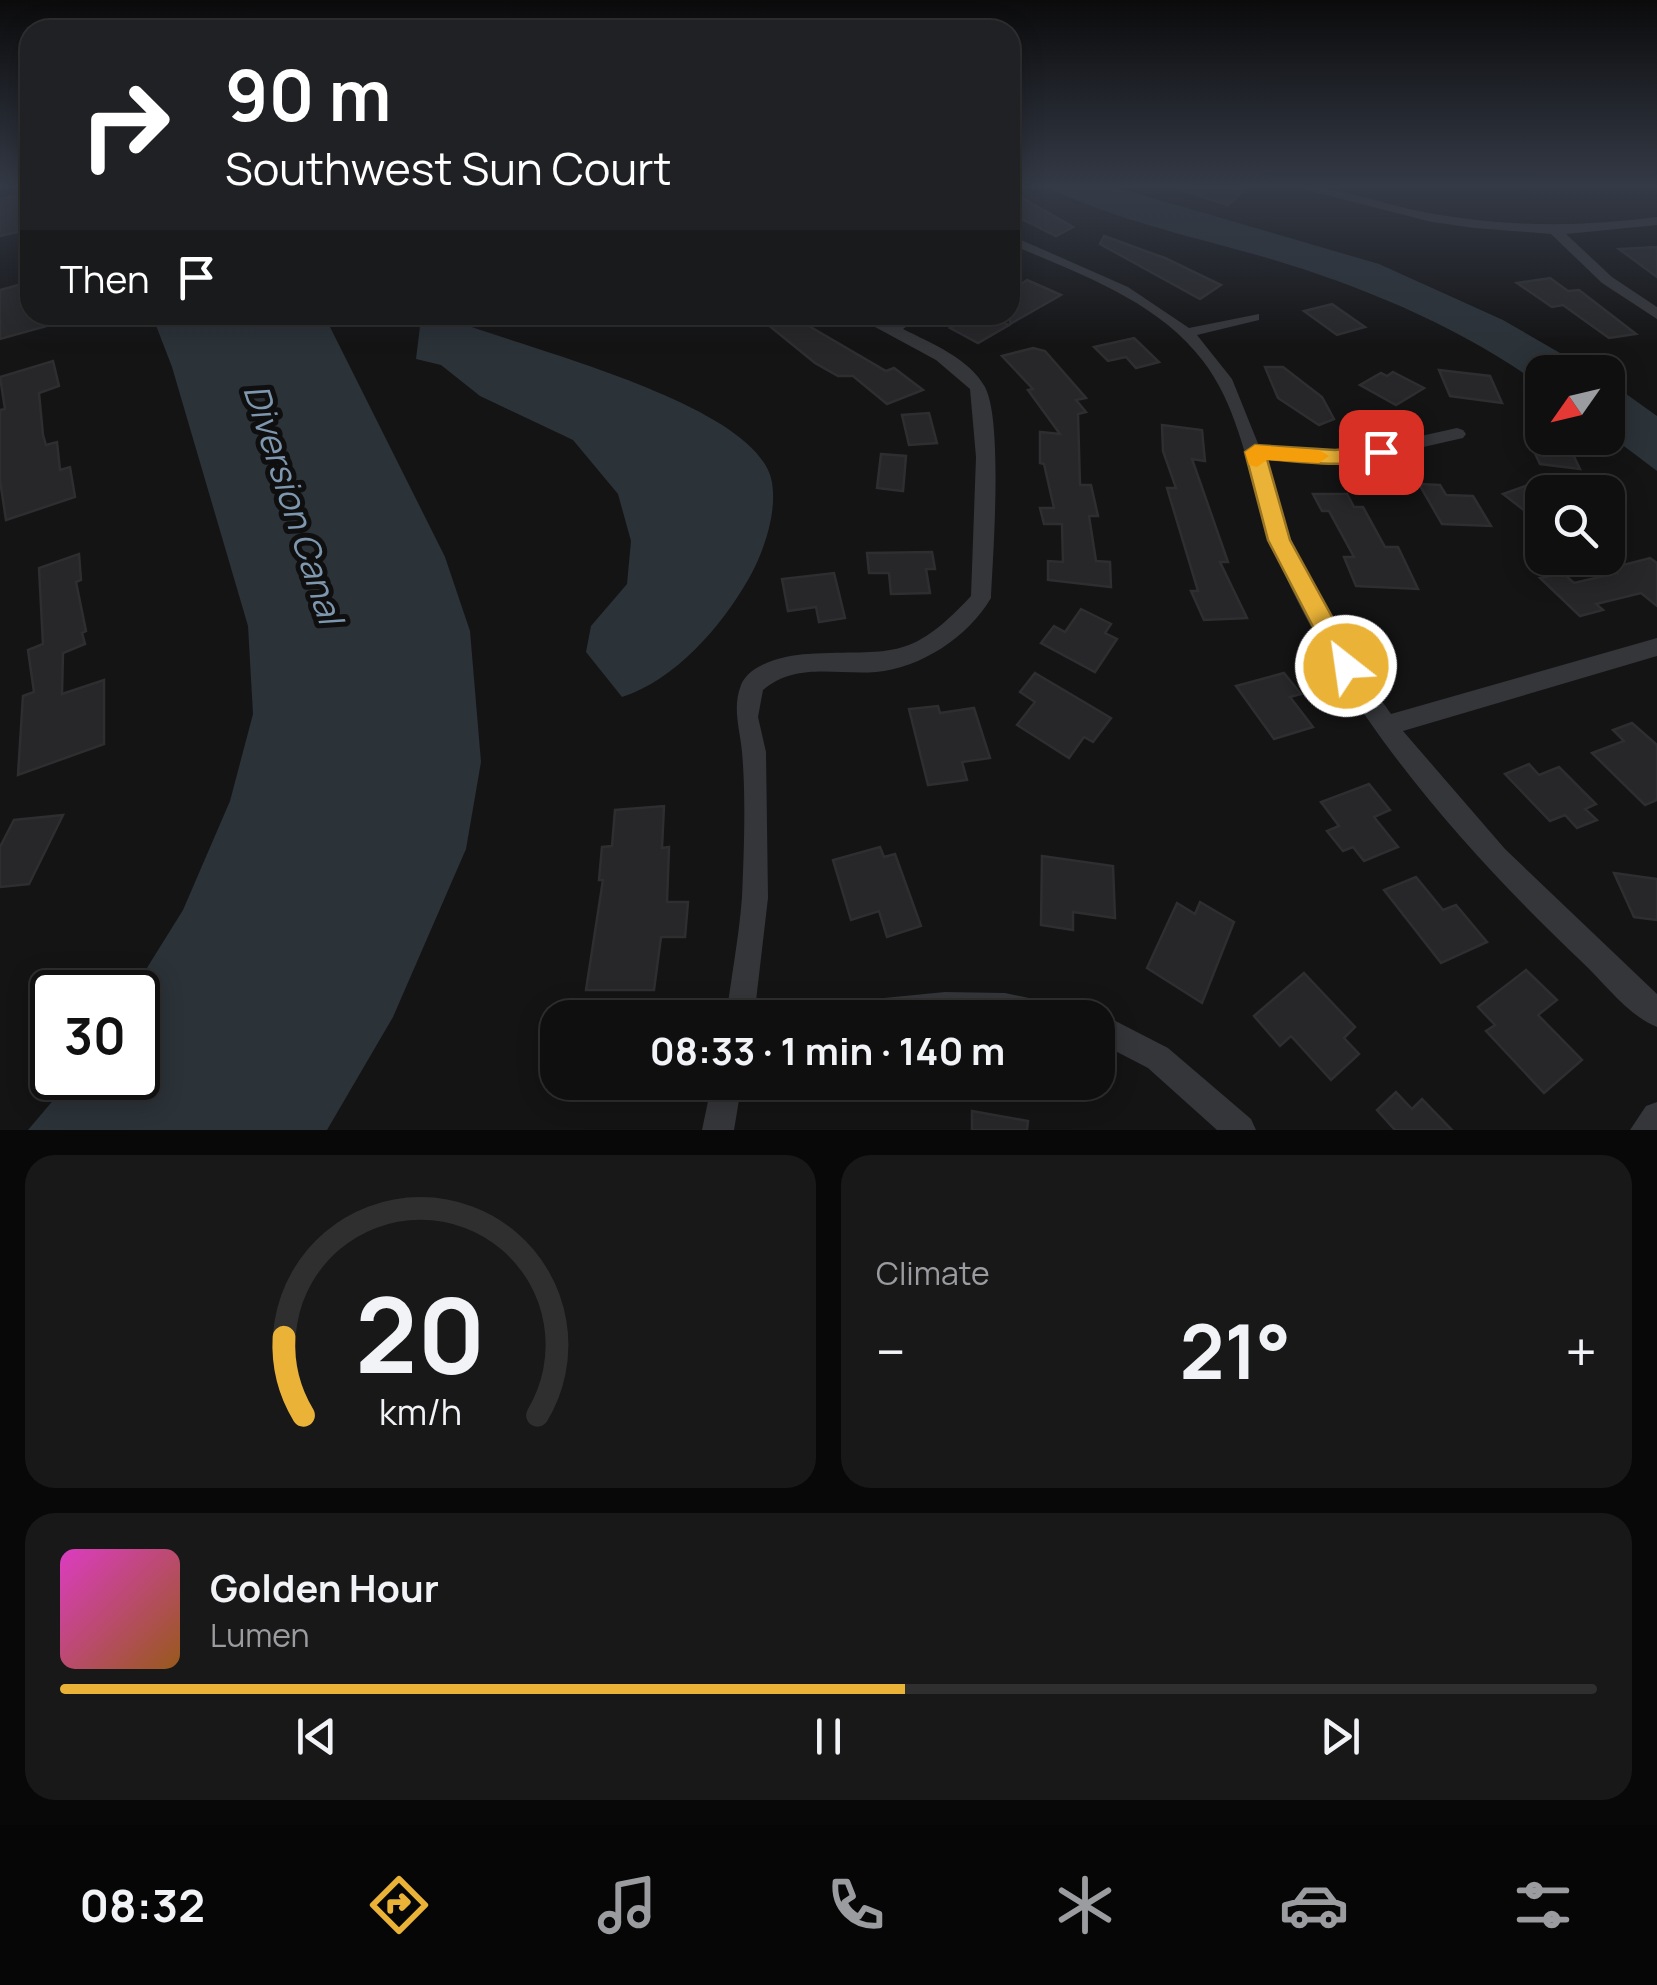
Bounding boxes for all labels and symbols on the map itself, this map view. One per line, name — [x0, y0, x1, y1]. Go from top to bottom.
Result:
north arrow — [1525, 355, 1625, 455]
water label: Diversion Canal — [233, 378, 356, 633]
pin — [1339, 410, 1424, 495]
position arrow — [1294, 614, 1398, 718]
speed limit sign: 30 — [30, 970, 160, 1100]

